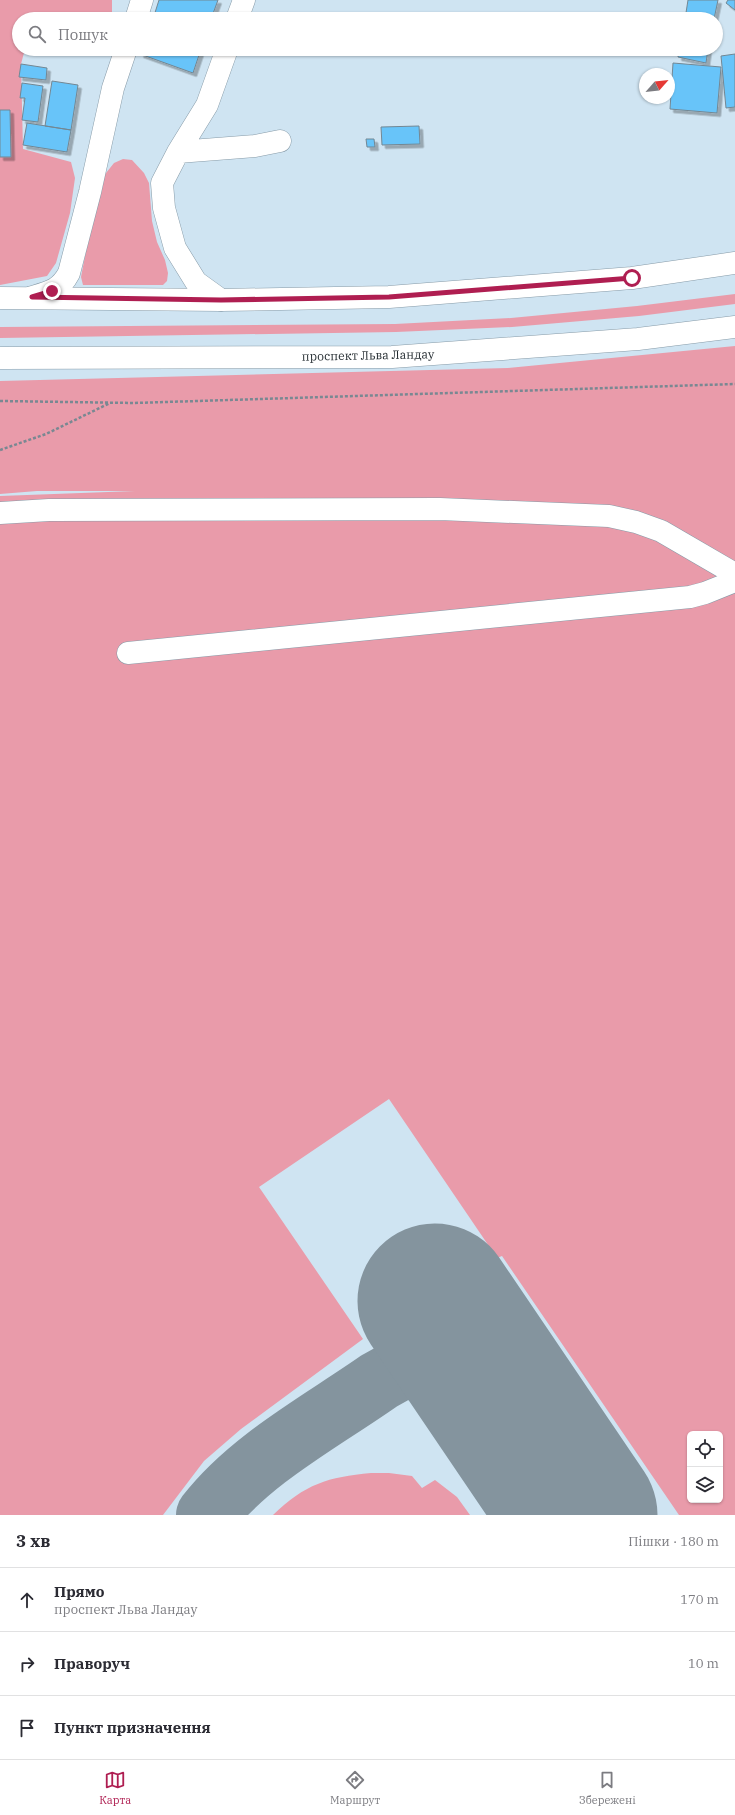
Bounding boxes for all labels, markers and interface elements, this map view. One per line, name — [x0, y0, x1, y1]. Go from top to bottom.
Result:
search box — [12, 12, 723, 56]
icon: search — [26, 23, 48, 45]
text: Пошук — [58, 25, 108, 44]
north arrow — [639, 68, 675, 104]
route start — [623, 269, 641, 287]
route end — [43, 282, 61, 300]
street label: проспект Льва Ландау — [302, 346, 435, 364]
map controls — [687, 1431, 723, 1503]
button: locate — [687, 1431, 723, 1467]
button: layers — [687, 1467, 723, 1503]
text: 3 хв — [16, 1530, 50, 1552]
text: Пішки · 180 m — [628, 1533, 719, 1550]
text: Прямо — [54, 1582, 105, 1601]
icon: ahead — [16, 1589, 38, 1611]
text: 170 m — [680, 1591, 719, 1608]
text: проспект Льва Ландау — [54, 1601, 197, 1618]
icon: right — [16, 1653, 38, 1675]
text: Праворуч — [54, 1654, 130, 1673]
text: 10 m — [688, 1655, 719, 1672]
icon: arrive — [16, 1717, 38, 1739]
text: Пункт призначення — [54, 1718, 211, 1737]
tab: Карта — [99, 1769, 131, 1807]
tab: Маршрут — [330, 1769, 380, 1807]
tab: Збережені — [579, 1769, 636, 1807]

